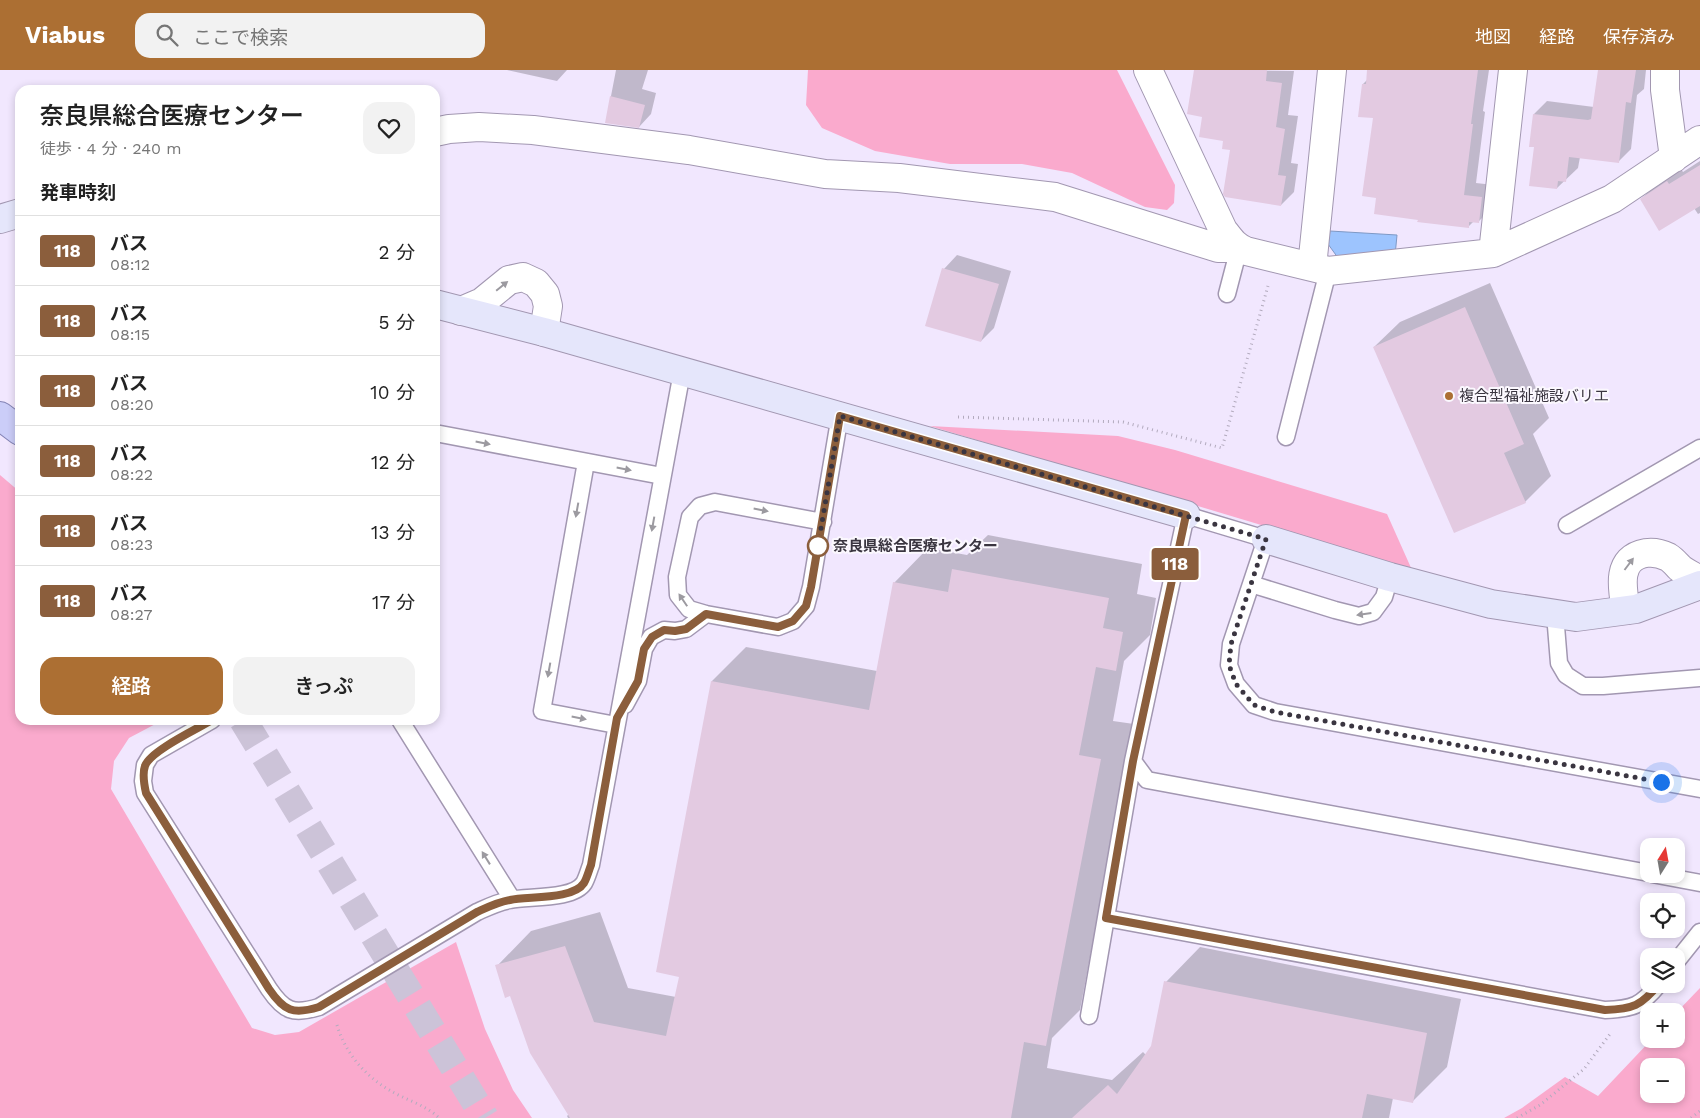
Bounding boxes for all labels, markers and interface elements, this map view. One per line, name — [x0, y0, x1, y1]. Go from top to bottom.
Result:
search box — [135, 13, 485, 58]
text: Viabus — [25, 21, 105, 49]
icon: search — [153, 21, 181, 49]
text: ここで検索 — [193, 26, 288, 49]
text: 地図 — [1475, 26, 1511, 47]
text: 経路 — [1539, 26, 1575, 47]
text: 保存済み — [1603, 26, 1675, 47]
text: 奈良県総合医療センター — [40, 102, 304, 130]
button: heart — [363, 102, 415, 154]
text: 徒歩 · 4 分 · 240 m — [40, 139, 182, 158]
text: 発車時刻 — [40, 181, 116, 204]
text: バス — [110, 232, 148, 255]
text: 118 — [54, 240, 81, 261]
text: 2 分 — [378, 241, 415, 264]
text: 08:12 — [110, 255, 150, 274]
one-way arrow — [495, 280, 508, 291]
text: バス — [110, 302, 148, 325]
text: 118 — [54, 310, 81, 331]
text: 5 分 — [378, 311, 415, 334]
text: 08:15 — [110, 325, 150, 344]
text: バス — [110, 372, 148, 395]
text: 118 — [54, 380, 81, 401]
text: 10 分 — [370, 381, 415, 404]
place label: 複合型福祉施設バリエ — [1459, 387, 1609, 405]
marker: 複合型福祉施設バリエ — [1443, 390, 1455, 402]
text: 08:20 — [110, 395, 154, 414]
one-way arrow — [475, 439, 491, 447]
text: バス — [110, 442, 148, 465]
text: 118 — [54, 450, 81, 471]
text: 12 分 — [371, 451, 415, 474]
text: 08:22 — [110, 465, 153, 484]
one-way arrow — [616, 466, 632, 474]
one-way arrow — [573, 502, 581, 518]
one-way arrow — [753, 506, 768, 514]
text: バス — [110, 512, 148, 535]
one-way arrow — [648, 517, 656, 533]
text: 118 — [54, 520, 81, 541]
text: 13 分 — [371, 521, 415, 544]
text: 08:23 — [110, 535, 153, 554]
marker: 奈良県総合医療センター — [807, 535, 829, 557]
place label: 奈良県総合医療センター — [833, 537, 998, 555]
line badge: 118 — [1146, 548, 1204, 580]
text: 118 — [1162, 553, 1188, 574]
one-way arrow — [1624, 557, 1634, 571]
text: バス — [110, 582, 148, 605]
text: 118 — [54, 590, 81, 611]
text: 17 分 — [372, 591, 415, 614]
one-way arrow — [678, 593, 688, 607]
text: 08:27 — [110, 605, 153, 624]
one-way arrow — [1356, 610, 1372, 618]
button: 経路 — [40, 657, 223, 715]
button: きっぷ — [233, 657, 415, 715]
one-way arrow — [545, 662, 553, 678]
one-way arrow — [571, 714, 587, 722]
your location — [1649, 770, 1674, 795]
north arrow — [1640, 838, 1685, 882]
map controls — [1640, 838, 1685, 1103]
one-way arrow — [481, 851, 491, 864]
button: locate — [1640, 893, 1685, 938]
button: layers — [1640, 948, 1685, 993]
button: + — [1640, 1003, 1685, 1048]
button: − — [1640, 1058, 1685, 1103]

